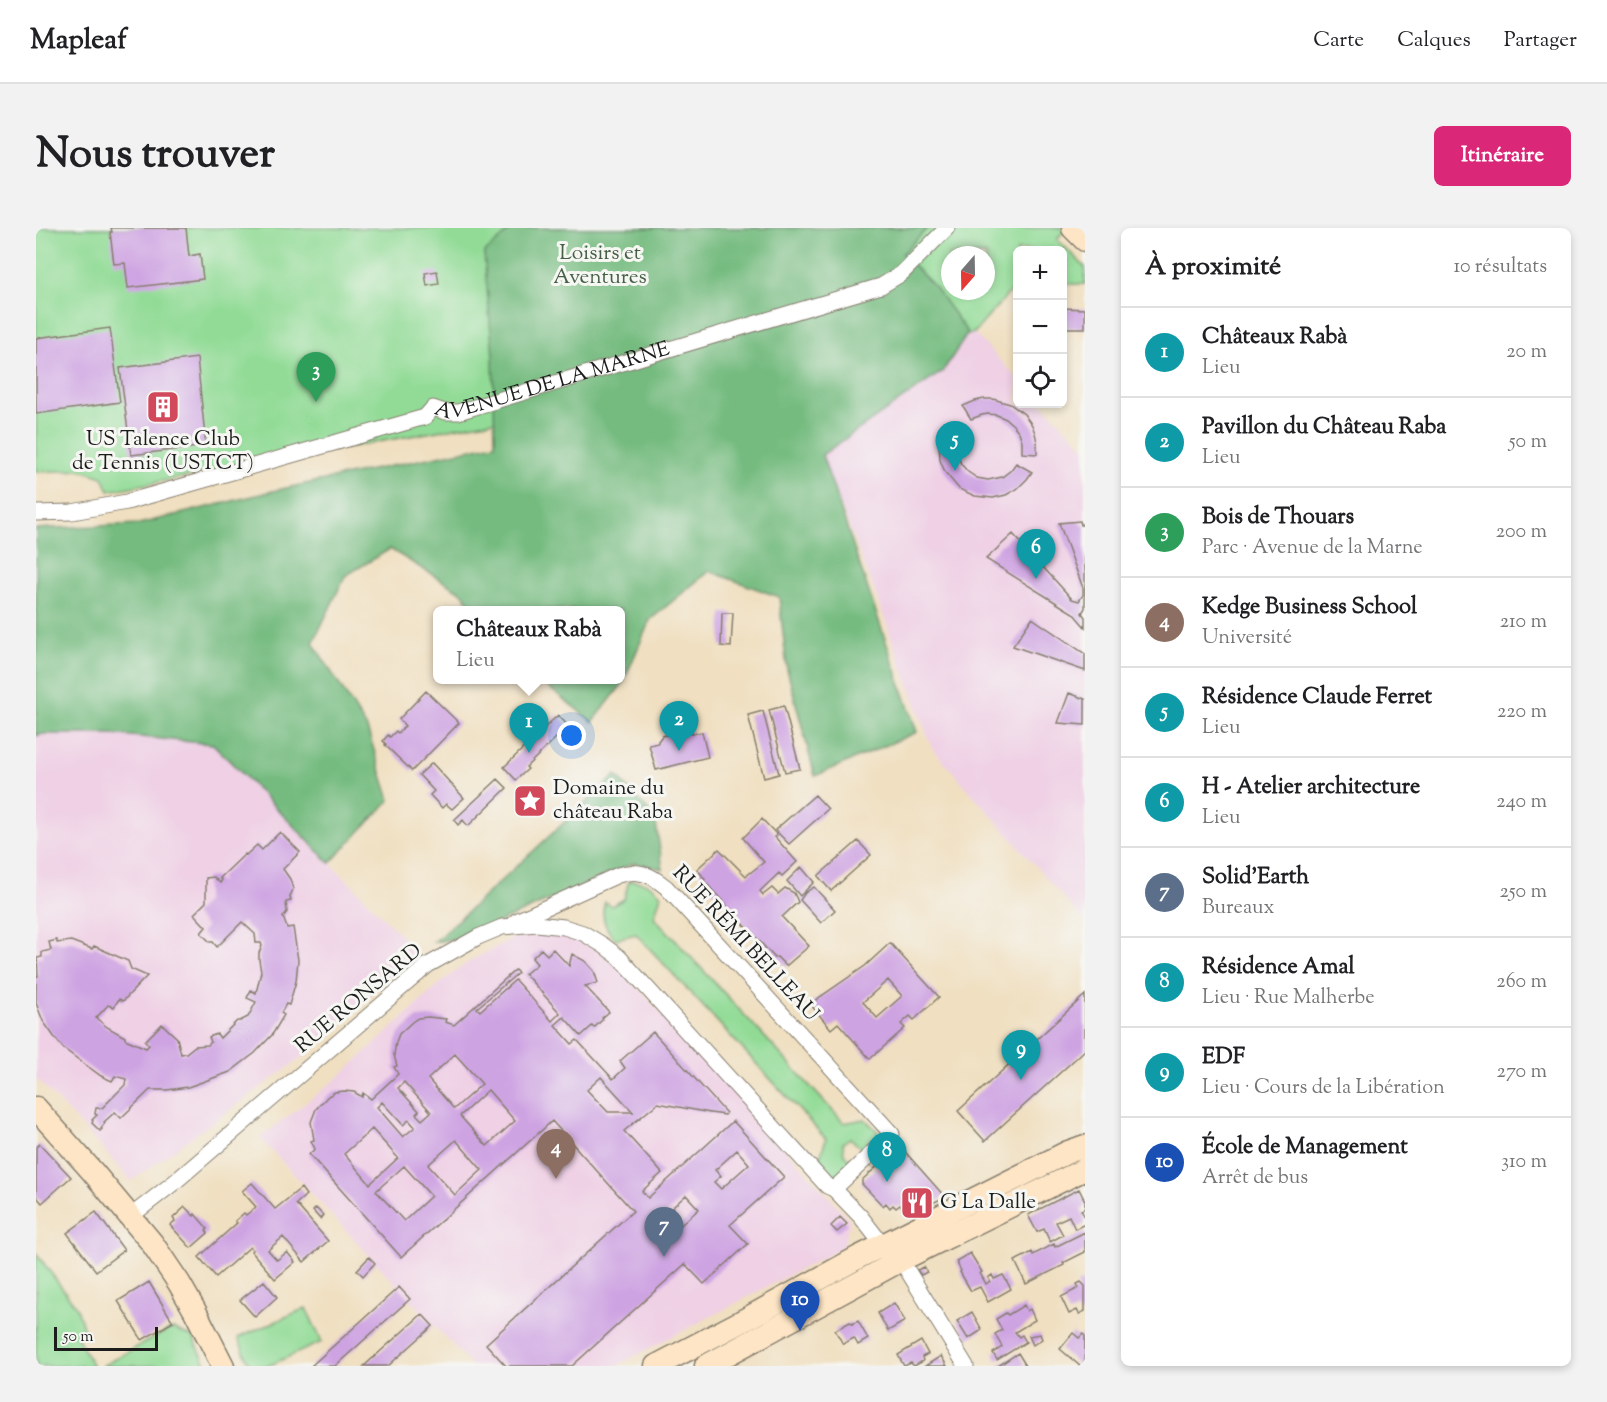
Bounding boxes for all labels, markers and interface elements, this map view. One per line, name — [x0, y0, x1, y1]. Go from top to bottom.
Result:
text: Mapleaf — [30, 21, 127, 61]
text: Carte — [1313, 26, 1364, 56]
text: Calques — [1397, 26, 1471, 56]
text: Partager — [1504, 26, 1577, 56]
text: Nous trouver — [36, 126, 275, 186]
button: Itinéraire — [1434, 126, 1571, 186]
park label: Loisirs et Aventures — [553, 239, 647, 293]
north arrow — [941, 246, 995, 300]
map controls — [1013, 246, 1067, 408]
button: + — [1013, 246, 1067, 300]
text: À proximité — [1145, 249, 1281, 286]
text: 10 résultats — [1453, 253, 1547, 282]
button: − — [1013, 300, 1067, 354]
text: Châteaux Rabà — [1202, 322, 1348, 354]
street label: AVENUE DE LA MARNE — [430, 335, 674, 428]
text: 1 — [1161, 338, 1168, 367]
text: 20 m — [1506, 338, 1547, 367]
pin: 3 — [296, 352, 336, 402]
button: locate — [1013, 354, 1067, 408]
text: Lieu — [1202, 354, 1240, 383]
building icon: US Talence Club de Tennis (USTCT) — [145, 389, 181, 425]
text: Pavillon du Château Raba — [1202, 412, 1447, 444]
pin: 5 — [936, 422, 974, 471]
place label: US Talence Club de Tennis (USTCT) — [72, 425, 254, 479]
text: 2 — [1160, 428, 1169, 457]
text: 50 m — [1509, 428, 1547, 457]
text: Lieu — [1202, 444, 1240, 473]
text: Bois de Thouars — [1202, 502, 1354, 534]
text: 3 — [1160, 518, 1169, 547]
text: 200 m — [1496, 518, 1547, 547]
pin: 6 — [1016, 530, 1056, 579]
text: Parc · Avenue de la Marne — [1202, 534, 1423, 563]
text: Kedge Business School — [1202, 592, 1417, 624]
popup — [433, 606, 625, 684]
text: 4 — [1159, 608, 1170, 637]
text: 210 m — [1500, 608, 1547, 637]
text: Châteaux Rabà — [456, 615, 602, 647]
text: Université — [1202, 624, 1292, 653]
text: Lieu — [456, 647, 495, 676]
text: Résidence Claude Ferret — [1202, 682, 1432, 714]
text: 5 — [1161, 698, 1168, 727]
text: 220 m — [1497, 698, 1547, 727]
pin: 2 — [660, 702, 698, 751]
pin: 1 — [510, 704, 548, 753]
text: Lieu — [1202, 714, 1240, 743]
your location — [557, 721, 586, 750]
text: H - Atelier architecture — [1202, 772, 1420, 804]
place label: Domaine du château Raba — [553, 774, 673, 828]
place icon: Domaine du château Raba — [512, 783, 548, 819]
text: 6 — [1160, 788, 1169, 817]
text: 240 m — [1496, 788, 1547, 817]
text: Lieu — [1202, 804, 1240, 833]
street label: RUE RÉMI BELLEAU — [665, 859, 825, 1029]
text: Solid'Earth — [1202, 862, 1309, 894]
text: 7 — [1159, 878, 1170, 907]
text: 250 m — [1499, 878, 1547, 907]
text: Bureaux — [1202, 894, 1274, 923]
street label: RUE RONSARD — [289, 937, 429, 1061]
text: Résidence Amal — [1202, 952, 1355, 984]
text: 8 — [1160, 968, 1170, 997]
text: 260 m — [1496, 968, 1547, 997]
text: Lieu · Rue Malherbe — [1202, 984, 1375, 1013]
pin: 9 — [1002, 1030, 1040, 1080]
text: EDF — [1202, 1042, 1245, 1074]
text: 9 — [1160, 1058, 1169, 1087]
text: 270 m — [1497, 1058, 1547, 1087]
text: Lieu · Cours de la Libération — [1202, 1074, 1445, 1103]
pin: 4 — [536, 1130, 576, 1179]
pin: 8 — [868, 1132, 906, 1182]
text: École de Management — [1202, 1132, 1408, 1164]
text: 10 — [1156, 1148, 1173, 1177]
text: 310 m — [1501, 1148, 1547, 1177]
text: Arrêt de bus — [1202, 1164, 1308, 1193]
restaurant icon: G La Dalle — [899, 1185, 935, 1221]
place label: G La Dalle — [940, 1188, 1036, 1218]
pin: 7 — [644, 1208, 684, 1257]
pin: 10 — [780, 1282, 819, 1331]
scale bar — [54, 1324, 158, 1352]
text: 50 m — [63, 1326, 94, 1349]

